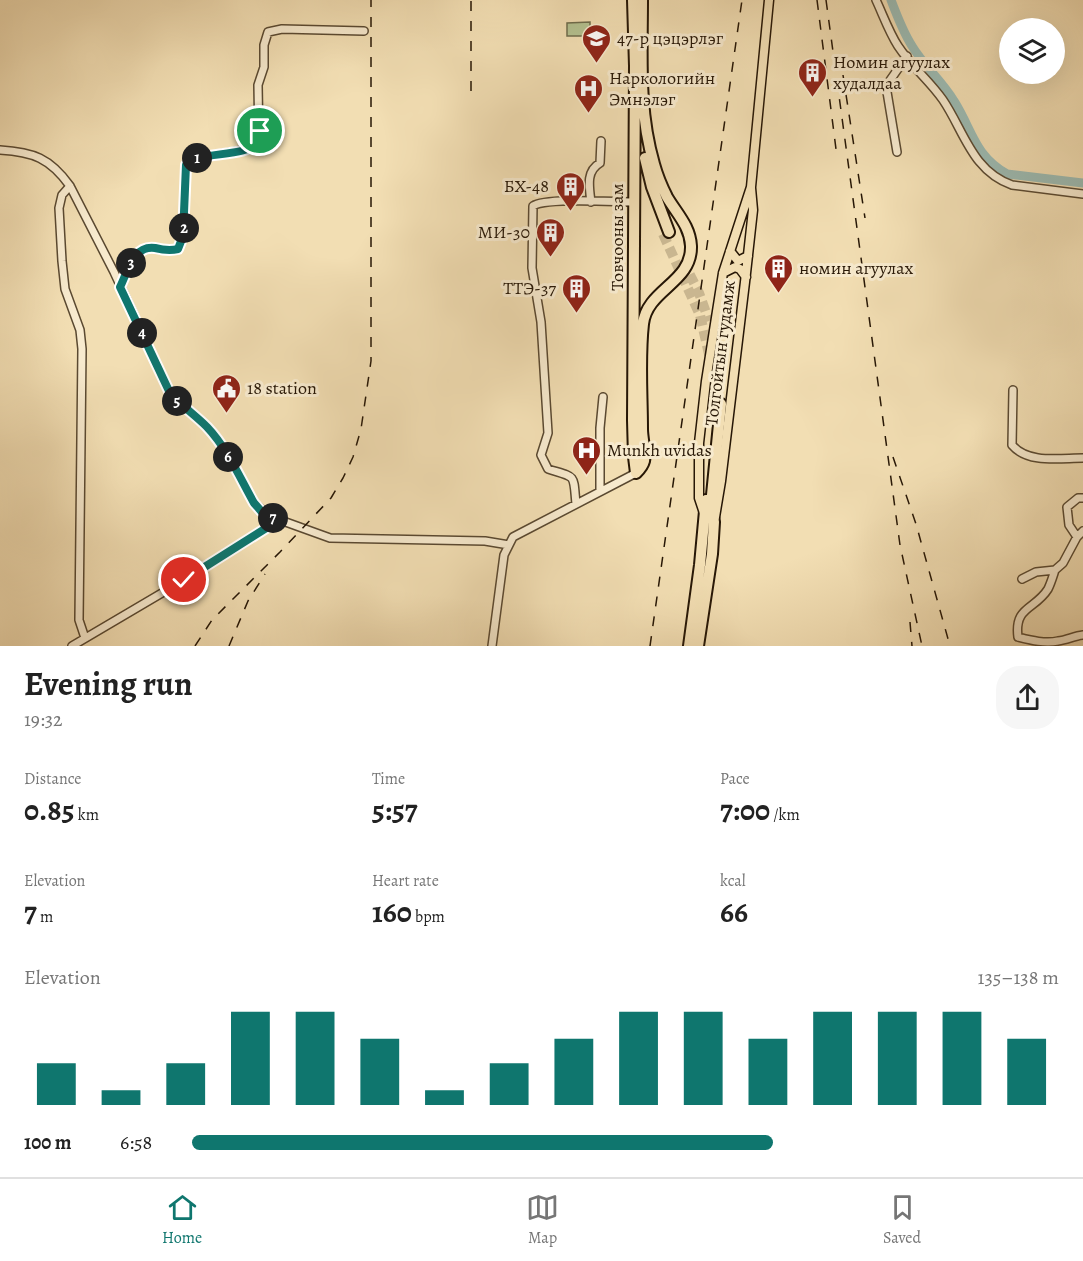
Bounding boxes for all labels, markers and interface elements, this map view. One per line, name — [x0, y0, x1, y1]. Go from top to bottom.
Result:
map controls — [999, 18, 1065, 84]
button: layers — [999, 18, 1065, 84]
school or university icon: 47-р цэцэрлэг — [580, 22, 612, 64]
place label: 47-р цэцэрлэг — [617, 26, 724, 50]
place label: Номин агуулах худалдаа — [833, 50, 950, 95]
building icon: Номин агуулах худалдаа — [796, 56, 828, 98]
place label: Наркологийн Эмнэлэг — [609, 66, 715, 111]
hospital icon: Наркологийн Эмнэлэг — [572, 72, 604, 114]
pin — [234, 105, 285, 156]
icon: arrive — [243, 114, 276, 147]
pin: 1 — [182, 143, 212, 173]
text: 1 — [194, 147, 200, 169]
building icon: БХ-48 — [554, 170, 586, 212]
place label: БХ-48 — [504, 174, 549, 198]
street label: Товчооны зам — [605, 183, 629, 291]
pin: 2 — [169, 213, 199, 243]
building icon: МИ-30 — [535, 216, 567, 258]
text: 2 — [180, 217, 188, 239]
place label: МИ-30 — [478, 220, 530, 244]
pin: 3 — [116, 248, 146, 278]
text: 3 — [128, 252, 134, 274]
building icon: номин агуулах — [762, 252, 794, 294]
place label: номин агуулах — [799, 256, 914, 280]
building icon: ТТЭ-37 — [561, 272, 593, 314]
place label: ТТЭ-37 — [503, 276, 556, 300]
street label: Толгойтын гудамж — [699, 278, 741, 427]
pin: 4 — [127, 318, 157, 348]
text: 4 — [138, 322, 146, 344]
public building icon: 18 station — [210, 372, 242, 414]
place label: 18 station — [247, 376, 317, 400]
pin: 5 — [162, 386, 192, 416]
text: 5 — [174, 390, 180, 412]
hospital icon: Munkh uvidas — [570, 434, 602, 476]
place label: Munkh uvidas — [607, 438, 712, 462]
pin: 6 — [213, 442, 243, 472]
text: 6 — [224, 446, 232, 468]
pin: 7 — [258, 503, 288, 533]
text: 7 — [270, 507, 276, 529]
pin — [158, 554, 209, 605]
icon: check — [167, 563, 200, 596]
text: Evening run — [24, 661, 193, 706]
button: share — [996, 666, 1059, 729]
text: 19:32 — [24, 706, 63, 733]
text: Distance — [24, 768, 81, 790]
text: Time — [372, 768, 405, 790]
text: Pace — [720, 768, 750, 790]
text: 0.85 — [24, 790, 75, 830]
text: 5:57 — [372, 790, 418, 830]
text: 7:00 — [720, 790, 770, 830]
text: km — [75, 804, 99, 826]
text: /km — [770, 804, 800, 826]
text: Elevation — [24, 870, 85, 892]
text: Heart rate — [372, 870, 439, 892]
text: kcal — [720, 870, 746, 892]
text: 7 — [24, 892, 37, 932]
text: 160 — [372, 892, 412, 932]
text: 66 — [720, 892, 748, 932]
text: m — [37, 906, 53, 928]
text: bpm — [412, 906, 445, 928]
text: Elevation — [24, 964, 101, 991]
text: 135–138 m — [978, 964, 1059, 991]
text: 100 m — [24, 1129, 72, 1156]
text: 6:58 — [120, 1129, 152, 1156]
tab: Home — [162, 1191, 202, 1249]
tab: Map — [526, 1191, 559, 1249]
tab: Saved — [883, 1191, 921, 1249]

